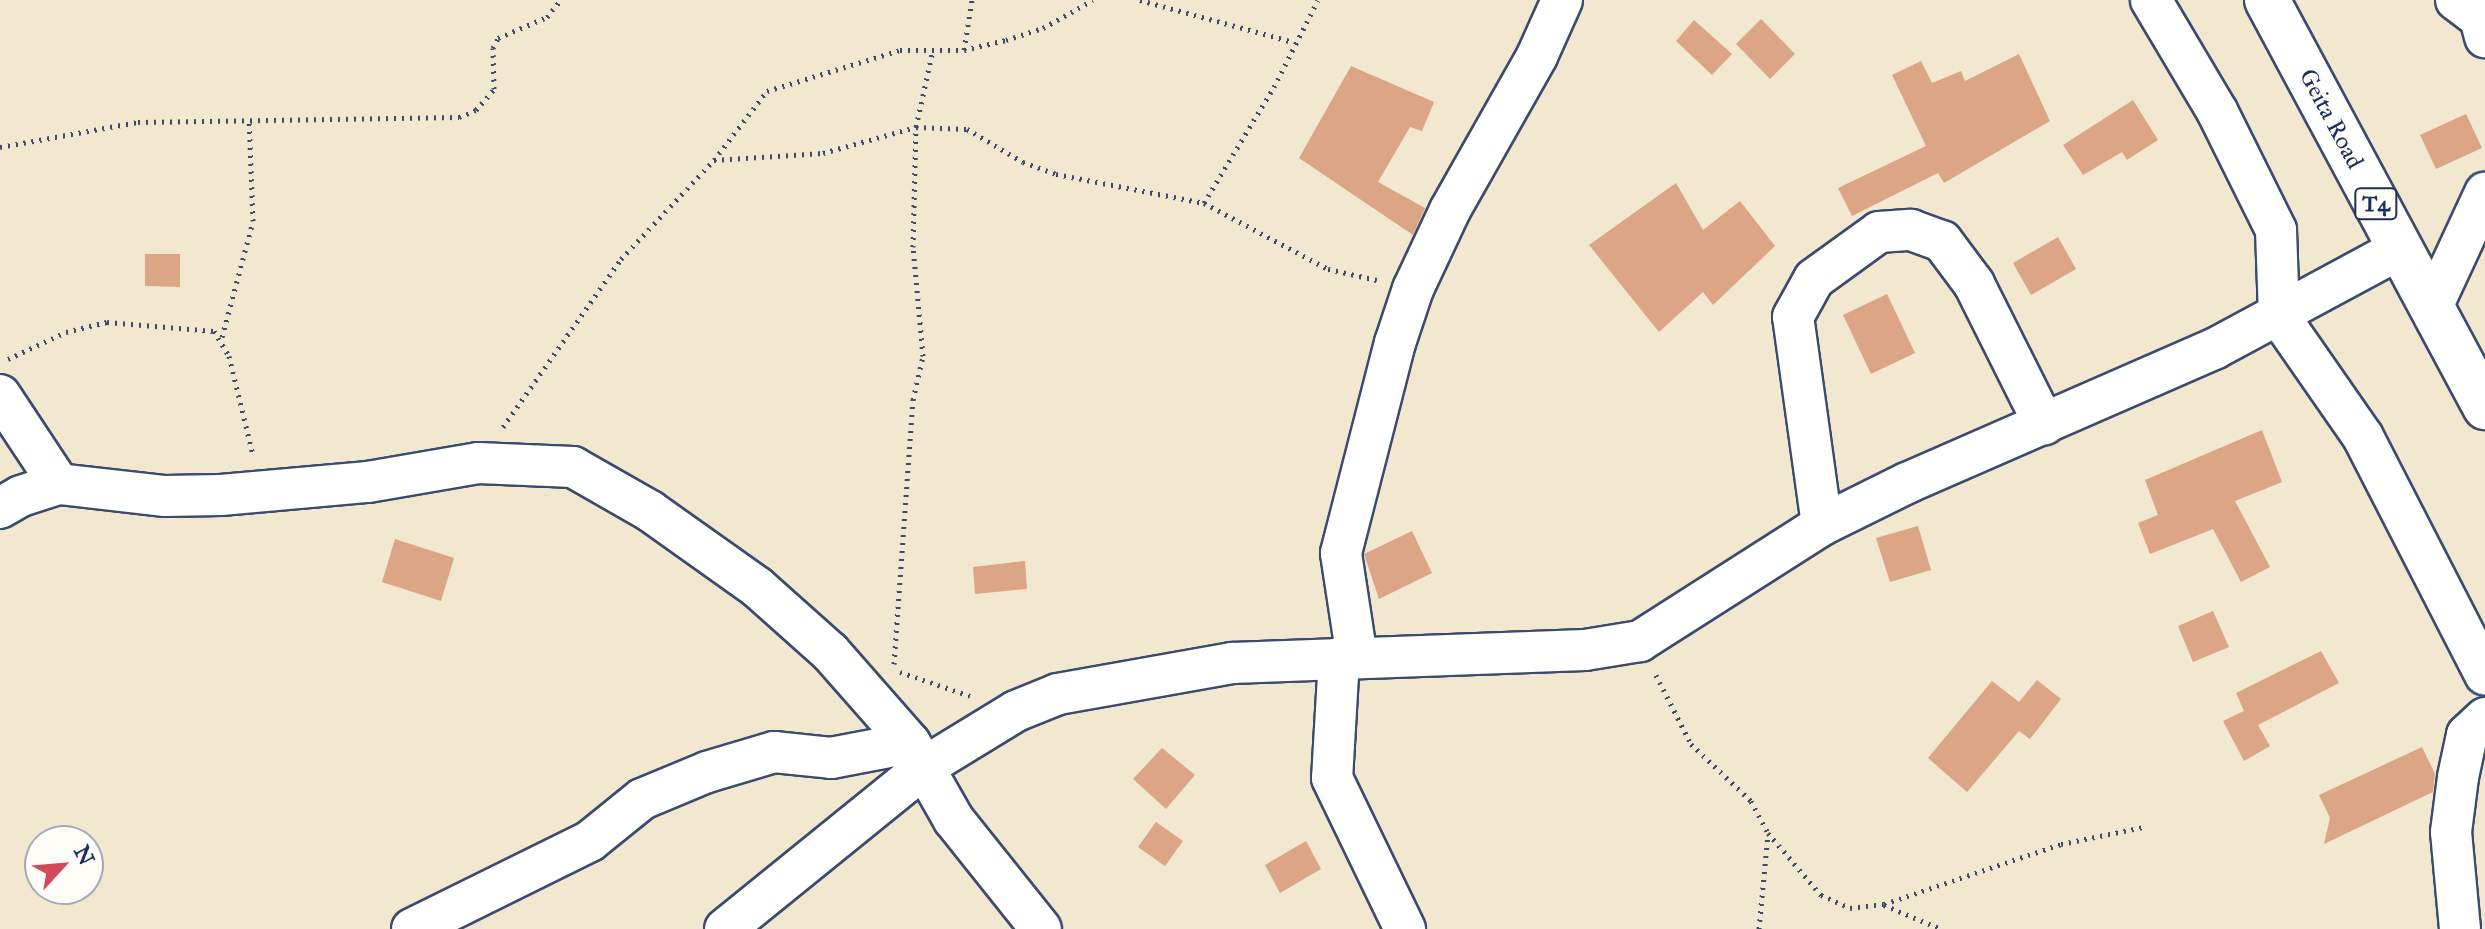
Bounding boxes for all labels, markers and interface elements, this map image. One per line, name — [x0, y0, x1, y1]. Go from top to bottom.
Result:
street label: Geita Road — [2293, 64, 2369, 174]
road number: T4 — [2354, 186, 2398, 222]
north arrow — [24, 825, 104, 905]
text: N — [68, 841, 100, 869]

